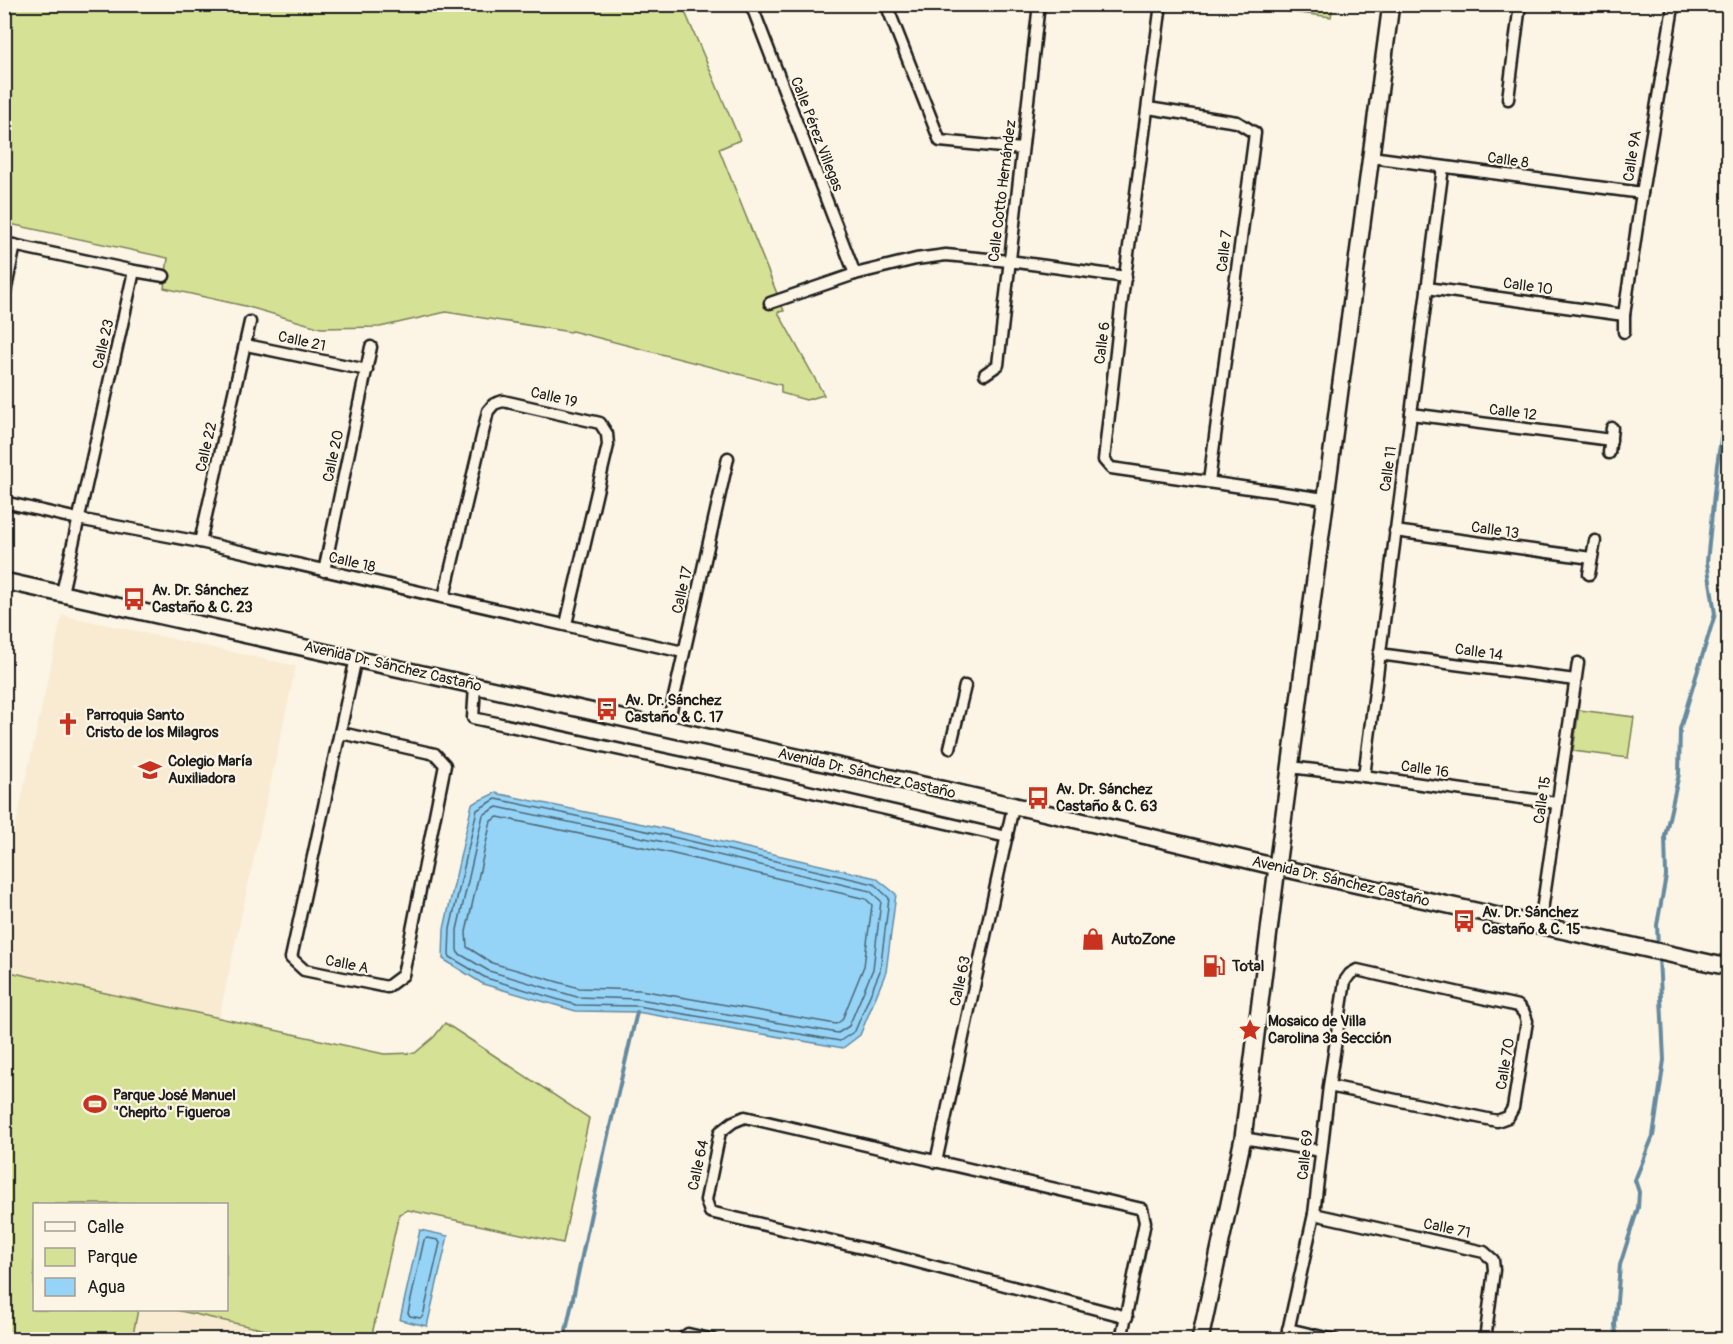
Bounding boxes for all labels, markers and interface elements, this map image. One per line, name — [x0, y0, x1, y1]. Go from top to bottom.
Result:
street label: Calle Pérez Villegas — [786, 74, 847, 194]
street label: Calle Cotto Hernández — [984, 119, 1021, 263]
street label: Calle 9A — [1619, 129, 1646, 183]
street label: Calle 8 — [1486, 148, 1530, 173]
street label: Calle 7 — [1213, 229, 1236, 273]
street label: Calle 10 — [1502, 274, 1554, 299]
street label: Calle 23 — [89, 317, 118, 371]
street label: Calle 6 — [1090, 321, 1115, 365]
street label: Calle 21 — [276, 327, 327, 356]
street label: Calle 19 — [529, 383, 579, 412]
street label: Calle 12 — [1488, 400, 1538, 425]
street label: Calle 22 — [192, 420, 221, 474]
street label: Calle 20 — [319, 428, 348, 484]
street label: Calle 11 — [1376, 445, 1401, 493]
street label: Calle 13 — [1470, 518, 1520, 543]
street label: Calle 18 — [327, 548, 378, 577]
street label: Calle 17 — [668, 565, 697, 616]
place label: Av. Dr. Sánchez Castaño & C. 23 — [152, 581, 253, 617]
bus stop icon: Av. Dr. Sánchez Castaño & C. 23 — [121, 586, 147, 612]
street label: Avenida Dr. Sánchez Castaño — [302, 637, 484, 696]
street label: Calle 14 — [1454, 640, 1505, 665]
place label: Av. Dr. Sánchez Castaño & C. 17 — [625, 691, 723, 727]
bus stop icon: Av. Dr. Sánchez Castaño & C. 17 — [594, 696, 620, 722]
place label: Parroquia Santo Cristo de los Milagros — [86, 706, 219, 742]
church icon: Parroquia Santo Cristo de los Milagros — [55, 711, 81, 737]
street label: Avenida Dr. Sánchez Castaño — [776, 744, 958, 803]
place label: Colegio María Auxiliadora — [168, 752, 252, 788]
school or university icon: Colegio María Auxiliadora — [137, 757, 163, 783]
street label: Calle 16 — [1400, 757, 1450, 782]
street label: Calle 15 — [1530, 775, 1555, 825]
place label: Av. Dr. Sánchez Castaño & C. 63 — [1056, 780, 1157, 816]
bus stop icon: Av. Dr. Sánchez Castaño & C. 63 — [1025, 785, 1051, 811]
street label: Avenida Dr. Sánchez Castaño — [1250, 852, 1432, 911]
place label: Av. Dr. Sánchez Castaño & C. 15 — [1482, 903, 1580, 939]
bus stop icon: Av. Dr. Sánchez Castaño & C. 15 — [1451, 908, 1477, 934]
shop icon: AutoZone — [1080, 926, 1106, 952]
place label: AutoZone — [1111, 930, 1176, 949]
street label: Calle A — [324, 951, 370, 978]
fuel station icon: Total — [1201, 953, 1227, 979]
street label: Calle 63 — [946, 954, 975, 1008]
place label: Total — [1231, 957, 1264, 976]
place label: Mosaico de Villa Carolina 3ª Sección — [1268, 1012, 1392, 1048]
place icon: Mosaico de Villa Carolina 3ª Sección — [1237, 1017, 1263, 1043]
street label: Calle 70 — [1492, 1037, 1519, 1091]
place label: Parque José Manuel "Chepito" Figueroa — [113, 1086, 236, 1122]
sports icon: Parque José Manuel "Chepito" Figueroa — [82, 1091, 108, 1117]
street label: Calle 69 — [1293, 1129, 1318, 1181]
street label: Calle 64 — [684, 1138, 713, 1192]
legend — [33, 1203, 228, 1311]
street label: Calle 71 — [1422, 1214, 1472, 1243]
text: Calle — [87, 1216, 124, 1239]
text: Parque — [87, 1246, 137, 1269]
text: Agua — [87, 1276, 125, 1299]

